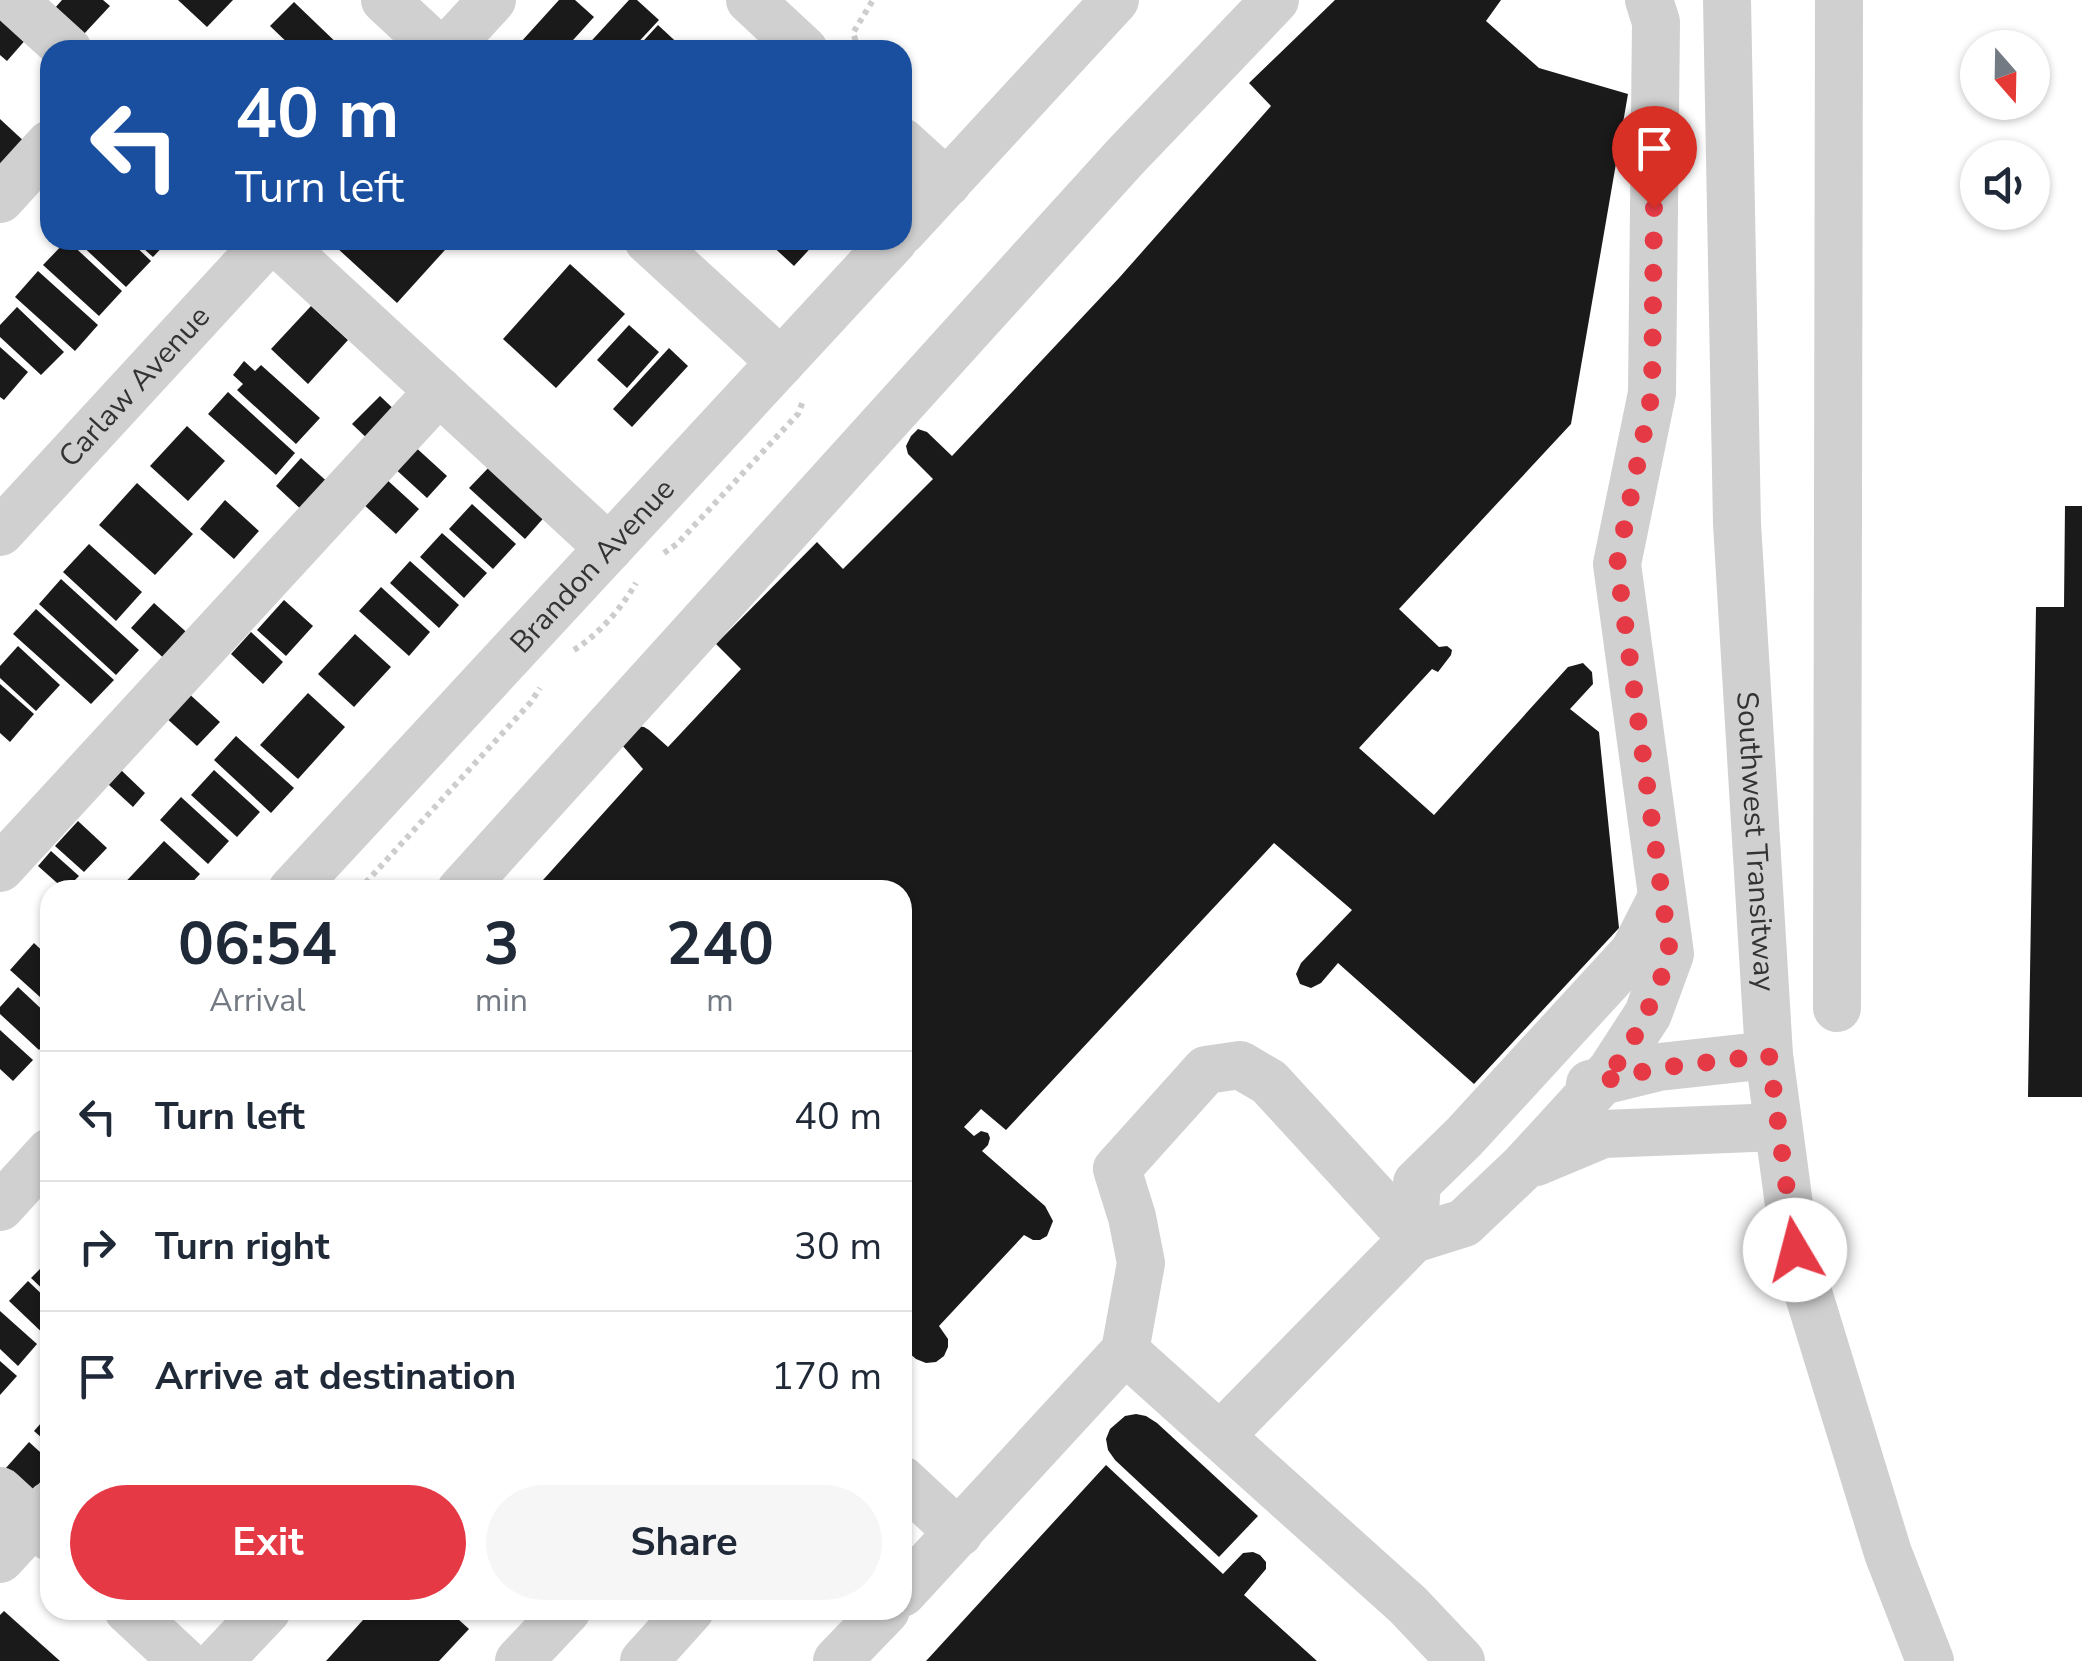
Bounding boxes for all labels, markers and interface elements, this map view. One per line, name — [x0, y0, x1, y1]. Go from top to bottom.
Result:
north arrow — [1960, 30, 2050, 120]
map controls — [1960, 30, 2050, 230]
text: 40 m — [235, 66, 399, 162]
icon: left — [70, 80, 200, 210]
pin — [1612, 106, 1697, 209]
icon: arrive — [1627, 121, 1682, 176]
button: sound — [1960, 140, 2050, 230]
text: Turn left — [235, 157, 404, 218]
street label: Carlaw Avenue — [50, 297, 219, 476]
street label: Brandon Avenue — [501, 470, 684, 662]
street label: Southwest Transitway — [1726, 690, 1785, 993]
text: 06:54 — [178, 903, 337, 985]
text: 3 — [483, 903, 519, 985]
text: 240 — [666, 903, 774, 985]
text: Arrival — [209, 979, 306, 1022]
text: min — [475, 979, 528, 1022]
text: m — [706, 979, 734, 1022]
icon: left — [70, 1089, 125, 1144]
text: Turn left — [155, 1091, 305, 1142]
text: 40 m — [794, 1091, 882, 1142]
position arrow — [1743, 1198, 1847, 1302]
icon: right — [70, 1219, 125, 1274]
text: Turn right — [155, 1221, 330, 1272]
text: 30 m — [794, 1221, 882, 1272]
icon: arrive — [70, 1349, 125, 1404]
text: Arrive at destination — [155, 1351, 516, 1402]
text: 170 m — [771, 1351, 882, 1402]
button: Exit — [70, 1485, 466, 1600]
button: Share — [486, 1485, 882, 1600]

